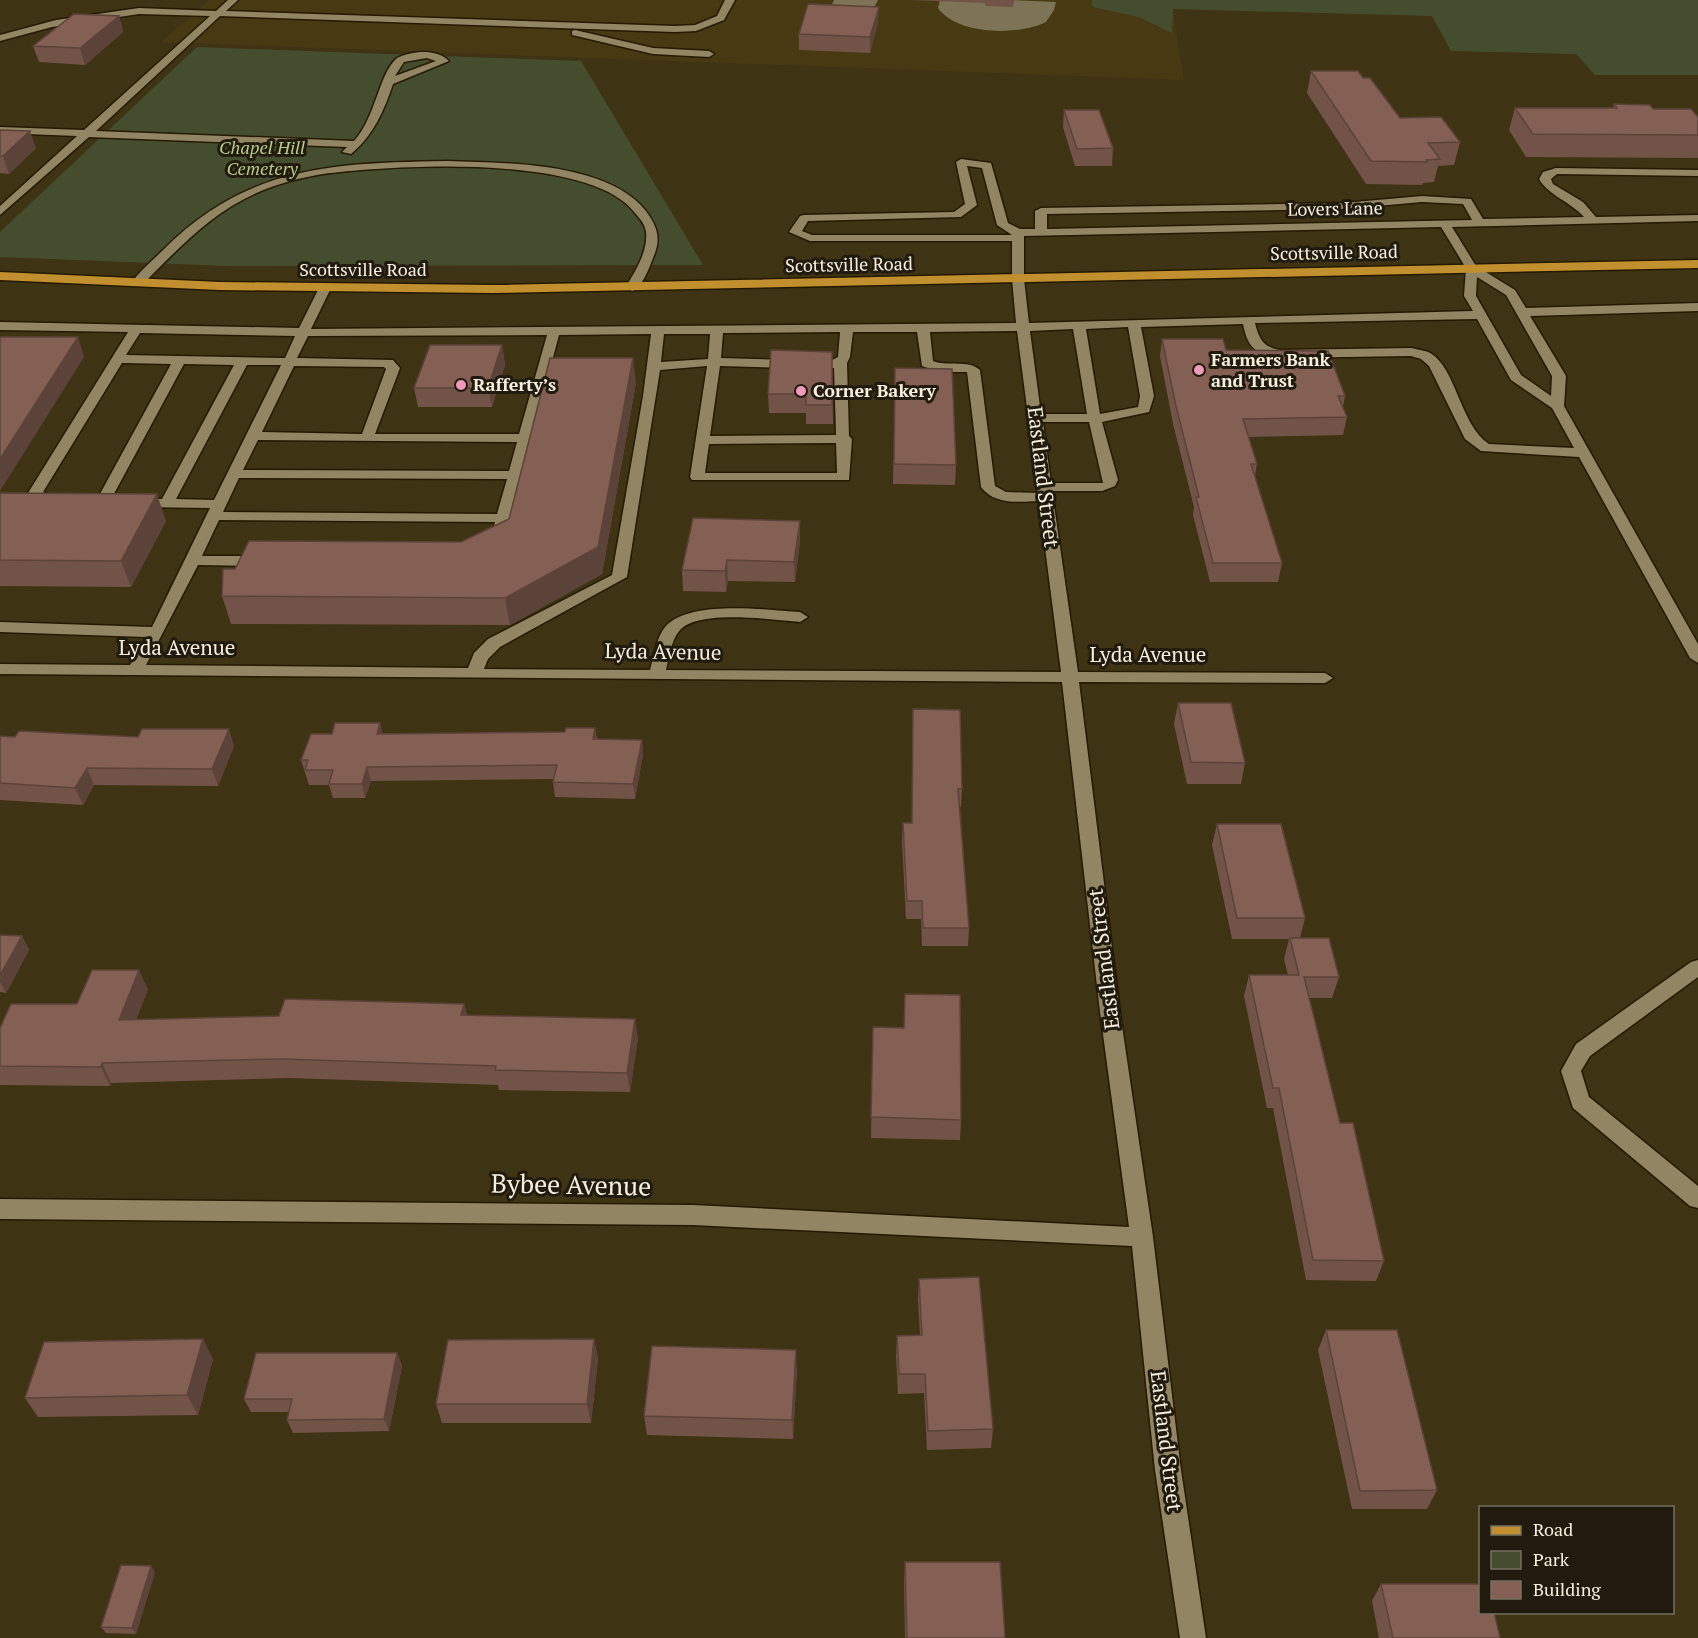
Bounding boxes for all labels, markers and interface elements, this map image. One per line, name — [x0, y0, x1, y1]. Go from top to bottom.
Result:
park label: Chapel Hill Cemetery — [219, 135, 305, 180]
street label: Lovers Lane — [1287, 195, 1383, 221]
street label: Scottsville Road — [1270, 239, 1398, 265]
street label: Scottsville Road — [785, 251, 913, 277]
street label: Scottsville Road — [299, 257, 427, 281]
place label: Farmers Bank and Trust — [1211, 347, 1330, 392]
marker: Farmers Bank and Trust — [1192, 363, 1206, 377]
place label: Rafferty’s — [473, 372, 556, 396]
marker: Rafferty’s — [454, 378, 468, 392]
place label: Corner Bakery — [813, 378, 936, 402]
marker: Corner Bakery — [794, 384, 808, 398]
street label: Eastland Street — [1021, 405, 1067, 549]
street label: Lyda Avenue — [119, 633, 235, 661]
street label: Lyda Avenue — [604, 636, 722, 666]
street label: Lyda Avenue — [1090, 640, 1206, 668]
street label: Eastland Street — [1080, 887, 1126, 1031]
street label: Bybee Avenue — [491, 1166, 652, 1202]
street label: Eastland Street — [1144, 1369, 1190, 1513]
legend — [1479, 1506, 1674, 1614]
text: Road — [1533, 1517, 1573, 1541]
text: Park — [1533, 1547, 1570, 1571]
text: Building — [1533, 1577, 1601, 1601]

